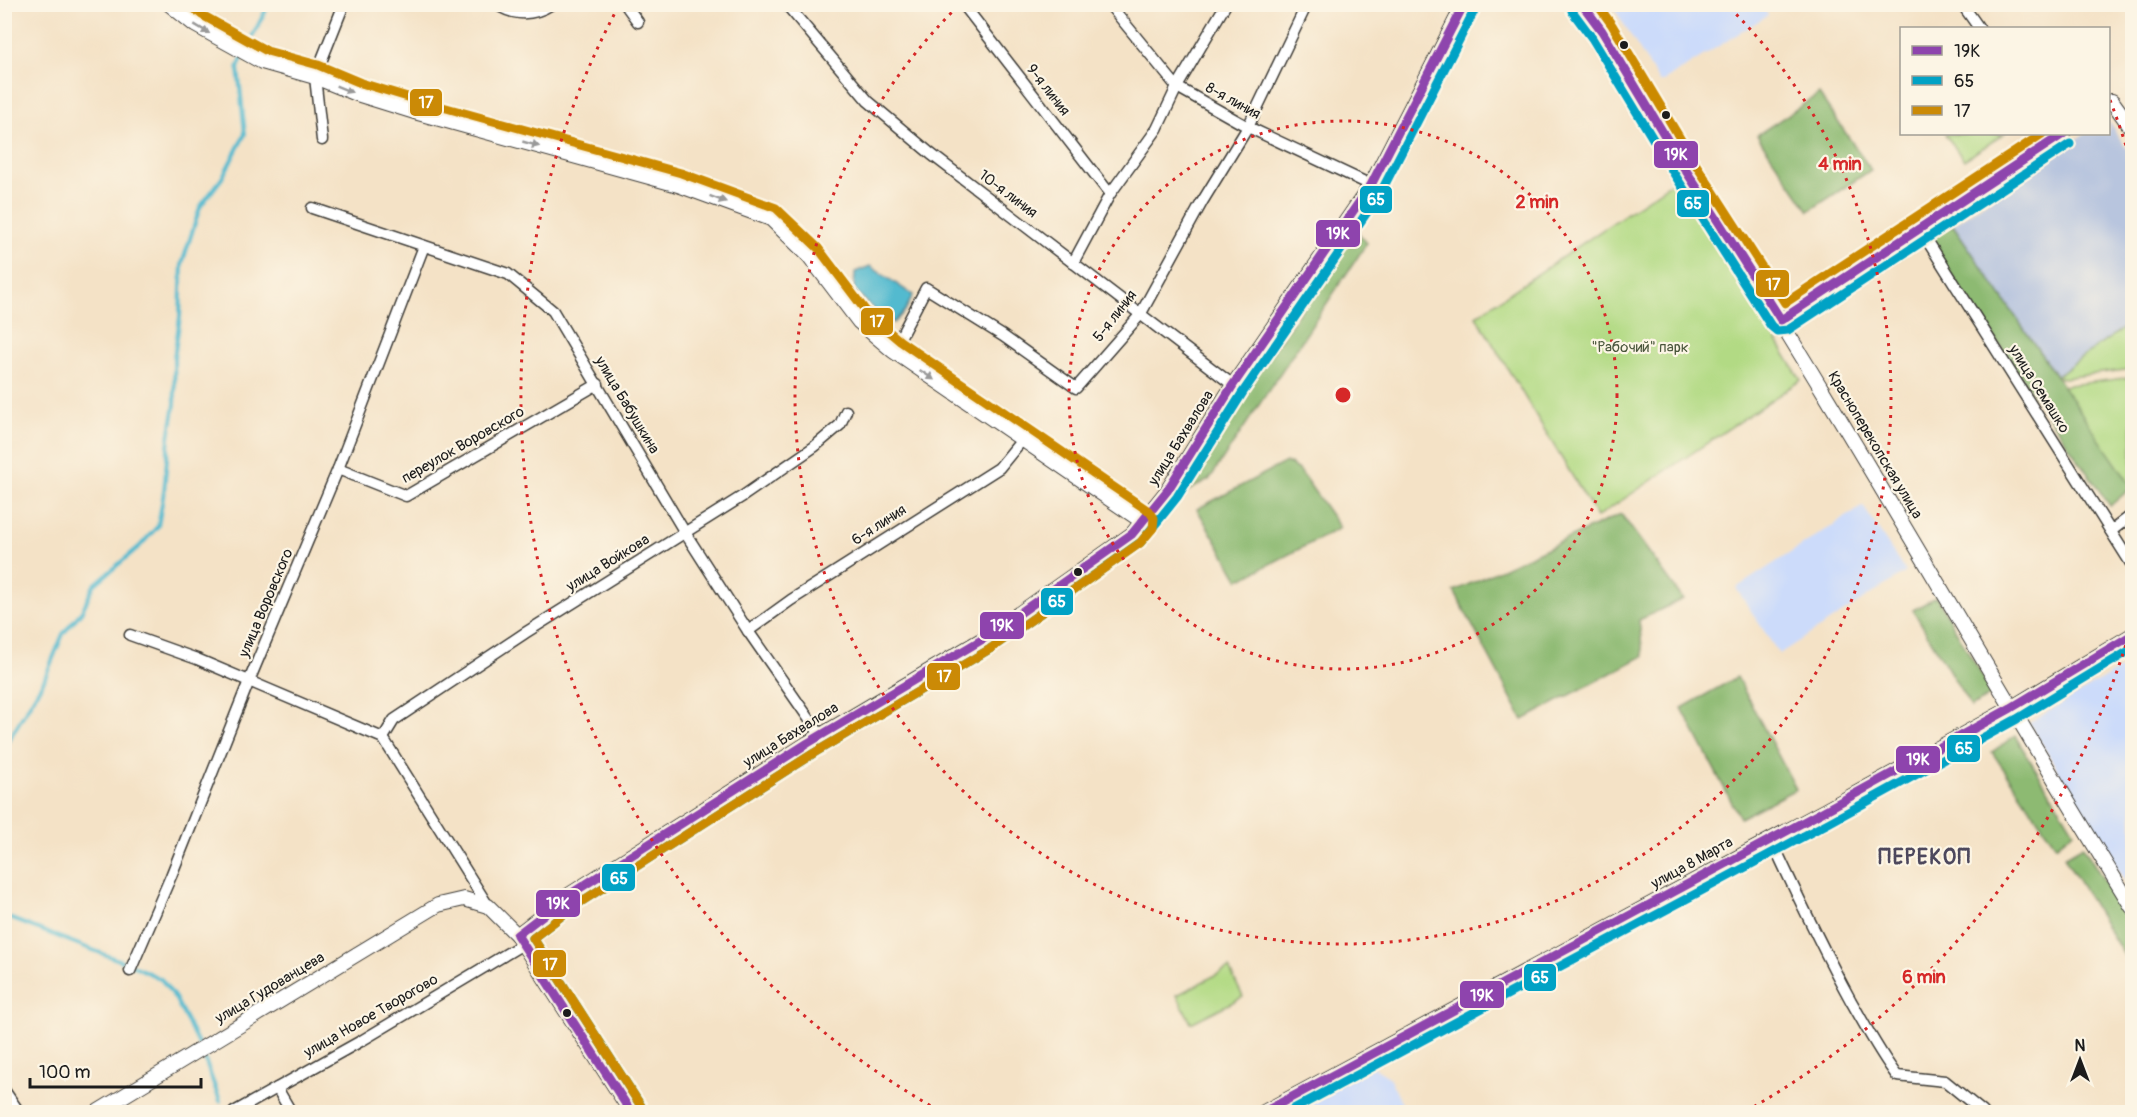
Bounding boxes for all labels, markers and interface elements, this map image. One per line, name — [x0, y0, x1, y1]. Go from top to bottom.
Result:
one-way arrow — [194, 23, 210, 34]
legend — [1900, 27, 2110, 135]
unlabelled marker — [1618, 39, 1630, 51]
text: 19К — [1954, 40, 1981, 63]
street label: 9-я линия — [1022, 60, 1074, 120]
text: 65 — [1954, 70, 1974, 93]
street label: 8-я линия — [1202, 78, 1264, 124]
one-way arrow — [336, 84, 354, 94]
line badge: 17 — [409, 88, 443, 117]
text: 17 — [419, 93, 434, 113]
text: 17 — [1954, 100, 1971, 123]
unlabelled marker — [1660, 109, 1672, 121]
one-way arrow — [522, 140, 540, 149]
line badge: 19К — [1653, 140, 1699, 169]
text: 19К — [1664, 145, 1688, 165]
text: 4 min — [1818, 153, 1862, 176]
street label: 10-я линия — [975, 166, 1041, 222]
line badge: 65 — [1359, 185, 1393, 214]
line badge: 65 — [1676, 189, 1710, 218]
text: 65 — [1367, 190, 1385, 210]
text: 2 min — [1515, 191, 1559, 214]
text: 65 — [1684, 194, 1702, 214]
one-way arrow — [709, 195, 727, 205]
line badge: 19К — [1315, 219, 1361, 248]
text: 19К — [1326, 224, 1350, 244]
line badge: 17 — [1755, 269, 1790, 298]
text: 17 — [1766, 275, 1781, 295]
street label: 5-я линия — [1089, 286, 1141, 346]
line badge: 17 — [860, 307, 894, 336]
text: 17 — [870, 312, 885, 332]
park label: "Рабочий" парк — [1592, 338, 1689, 357]
street label: улица Семашко — [2004, 340, 2074, 437]
street label: улица Бабушкина — [590, 352, 664, 457]
street label: Красноперекопская улица — [1823, 368, 1927, 522]
one-way arrow — [919, 369, 935, 381]
centre of rings — [1333, 385, 1353, 405]
street label: улица Бахвалова — [1144, 387, 1218, 490]
street label: переулок Воровского — [398, 402, 528, 488]
street label: 6-я линия — [848, 500, 910, 550]
street label: улица Войкова — [562, 530, 653, 597]
street label: улица Воровского — [234, 546, 297, 661]
unlabelled marker — [1072, 566, 1084, 578]
line badge: 65 — [1040, 587, 1074, 616]
text: 65 — [1048, 592, 1066, 612]
line badge: 19К — [979, 611, 1025, 640]
text: 19К — [990, 616, 1014, 636]
line badge: 17 — [926, 662, 961, 691]
text: 17 — [937, 667, 952, 687]
street label: улица Бахвалова — [739, 698, 842, 772]
line badge: 65 — [1946, 734, 1981, 763]
text: 65 — [1955, 739, 1973, 759]
line badge: 19К — [1895, 745, 1941, 774]
text: 19К — [1906, 750, 1930, 770]
street label: улица 8 Марта — [1647, 833, 1736, 894]
district label: ПЕРЕКОП — [1878, 844, 1972, 871]
line badge: 65 — [601, 863, 636, 892]
text: 65 — [610, 869, 628, 889]
line badge: 19К — [535, 889, 581, 918]
text: 19К — [546, 894, 570, 914]
street label: улица Гудованцева — [211, 948, 328, 1029]
line badge: 17 — [532, 949, 567, 978]
text: 17 — [543, 955, 558, 975]
line badge: 65 — [1523, 963, 1557, 992]
text: 6 min — [1902, 966, 1946, 989]
text: 65 — [1531, 968, 1549, 988]
street label: улица Новое Творогово — [300, 970, 441, 1063]
line badge: 19К — [1459, 980, 1505, 1009]
text: 19К — [1470, 986, 1494, 1006]
unlabelled marker — [561, 1007, 573, 1019]
north arrow — [2050, 1030, 2110, 1090]
text: N — [2075, 1036, 2086, 1056]
scale bar — [30, 1051, 201, 1089]
text: 100 m — [39, 1061, 91, 1084]

